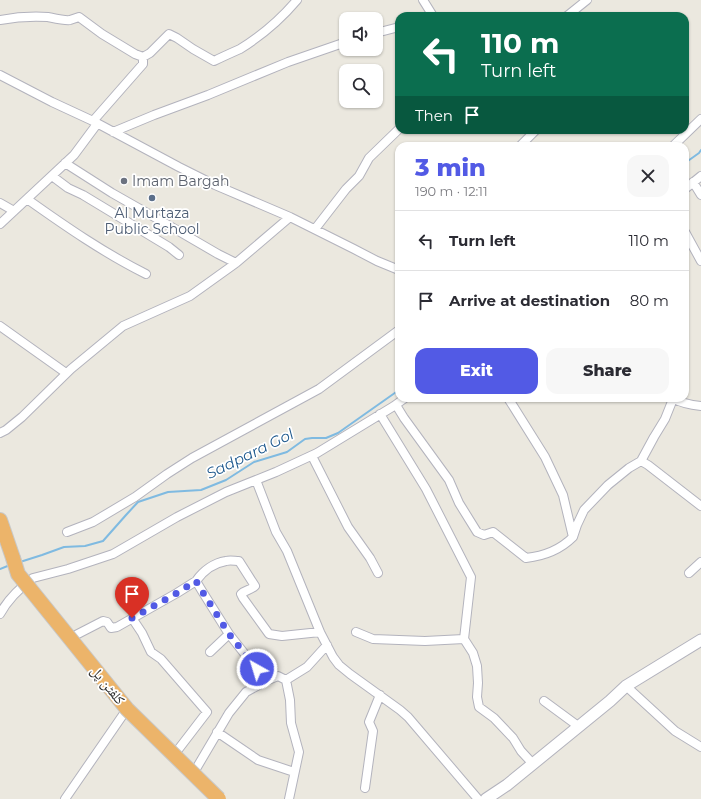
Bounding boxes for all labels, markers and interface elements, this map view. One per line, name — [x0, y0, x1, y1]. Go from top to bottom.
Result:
map controls — [339, 12, 383, 108]
button: sound — [339, 12, 383, 56]
text: 110 m — [481, 26, 559, 60]
icon: left — [415, 28, 467, 80]
text: Turn left — [481, 60, 556, 82]
button: search — [339, 64, 383, 108]
icon: arrive — [461, 104, 483, 126]
text: Then — [415, 106, 453, 125]
text: 3 min — [415, 153, 486, 182]
button: close — [627, 155, 669, 197]
place label: Imam Bargah — [132, 172, 229, 190]
marker: Imam Bargah — [119, 176, 129, 186]
text: 190 m · 12:11 — [415, 183, 488, 199]
marker: Al Murtaza Public School — [147, 193, 157, 203]
place label: Al Murtaza Public School — [104, 204, 200, 238]
icon: left — [415, 230, 437, 252]
text: Turn left — [449, 231, 516, 250]
text: 110 m — [628, 231, 669, 250]
icon: arrive — [415, 290, 437, 312]
text: Arrive at destination — [449, 291, 610, 310]
text: 80 m — [630, 291, 669, 310]
button: Exit — [415, 348, 538, 394]
button: Share — [546, 348, 669, 394]
water label: Sadpara Gol — [203, 424, 297, 483]
pin — [115, 577, 149, 618]
icon: arrive — [121, 583, 143, 605]
position arrow — [236, 648, 278, 690]
street label: کلفٹن پل — [87, 662, 129, 708]

